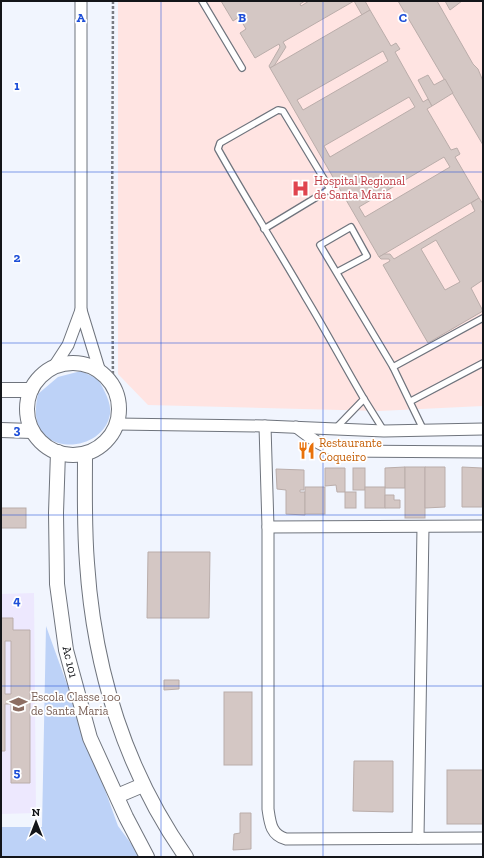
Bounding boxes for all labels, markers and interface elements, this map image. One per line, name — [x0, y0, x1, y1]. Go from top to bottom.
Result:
text: A — [77, 10, 86, 25]
text: B — [238, 10, 246, 25]
text: C — [399, 10, 407, 25]
text: 1 — [14, 78, 20, 93]
place label: Hospital Regional de Santa Maria — [314, 174, 405, 202]
hospital icon: Hospital Regional de Santa Maria — [291, 178, 311, 198]
text: 2 — [14, 250, 21, 265]
text: 3 — [14, 422, 21, 437]
place label: Restaurante Coqueiro — [319, 436, 382, 464]
restaurant icon: Restaurante Coqueiro — [296, 440, 316, 460]
text: 4 — [13, 593, 21, 608]
street label: Ac 101 — [60, 645, 81, 680]
place label: Escola Classe 100 de Santa Maria — [31, 690, 121, 718]
school or university icon: Escola Classe 100 de Santa Maria — [8, 694, 28, 714]
text: 5 — [14, 765, 21, 780]
north arrow — [16, 802, 56, 842]
text: N — [32, 806, 41, 819]

